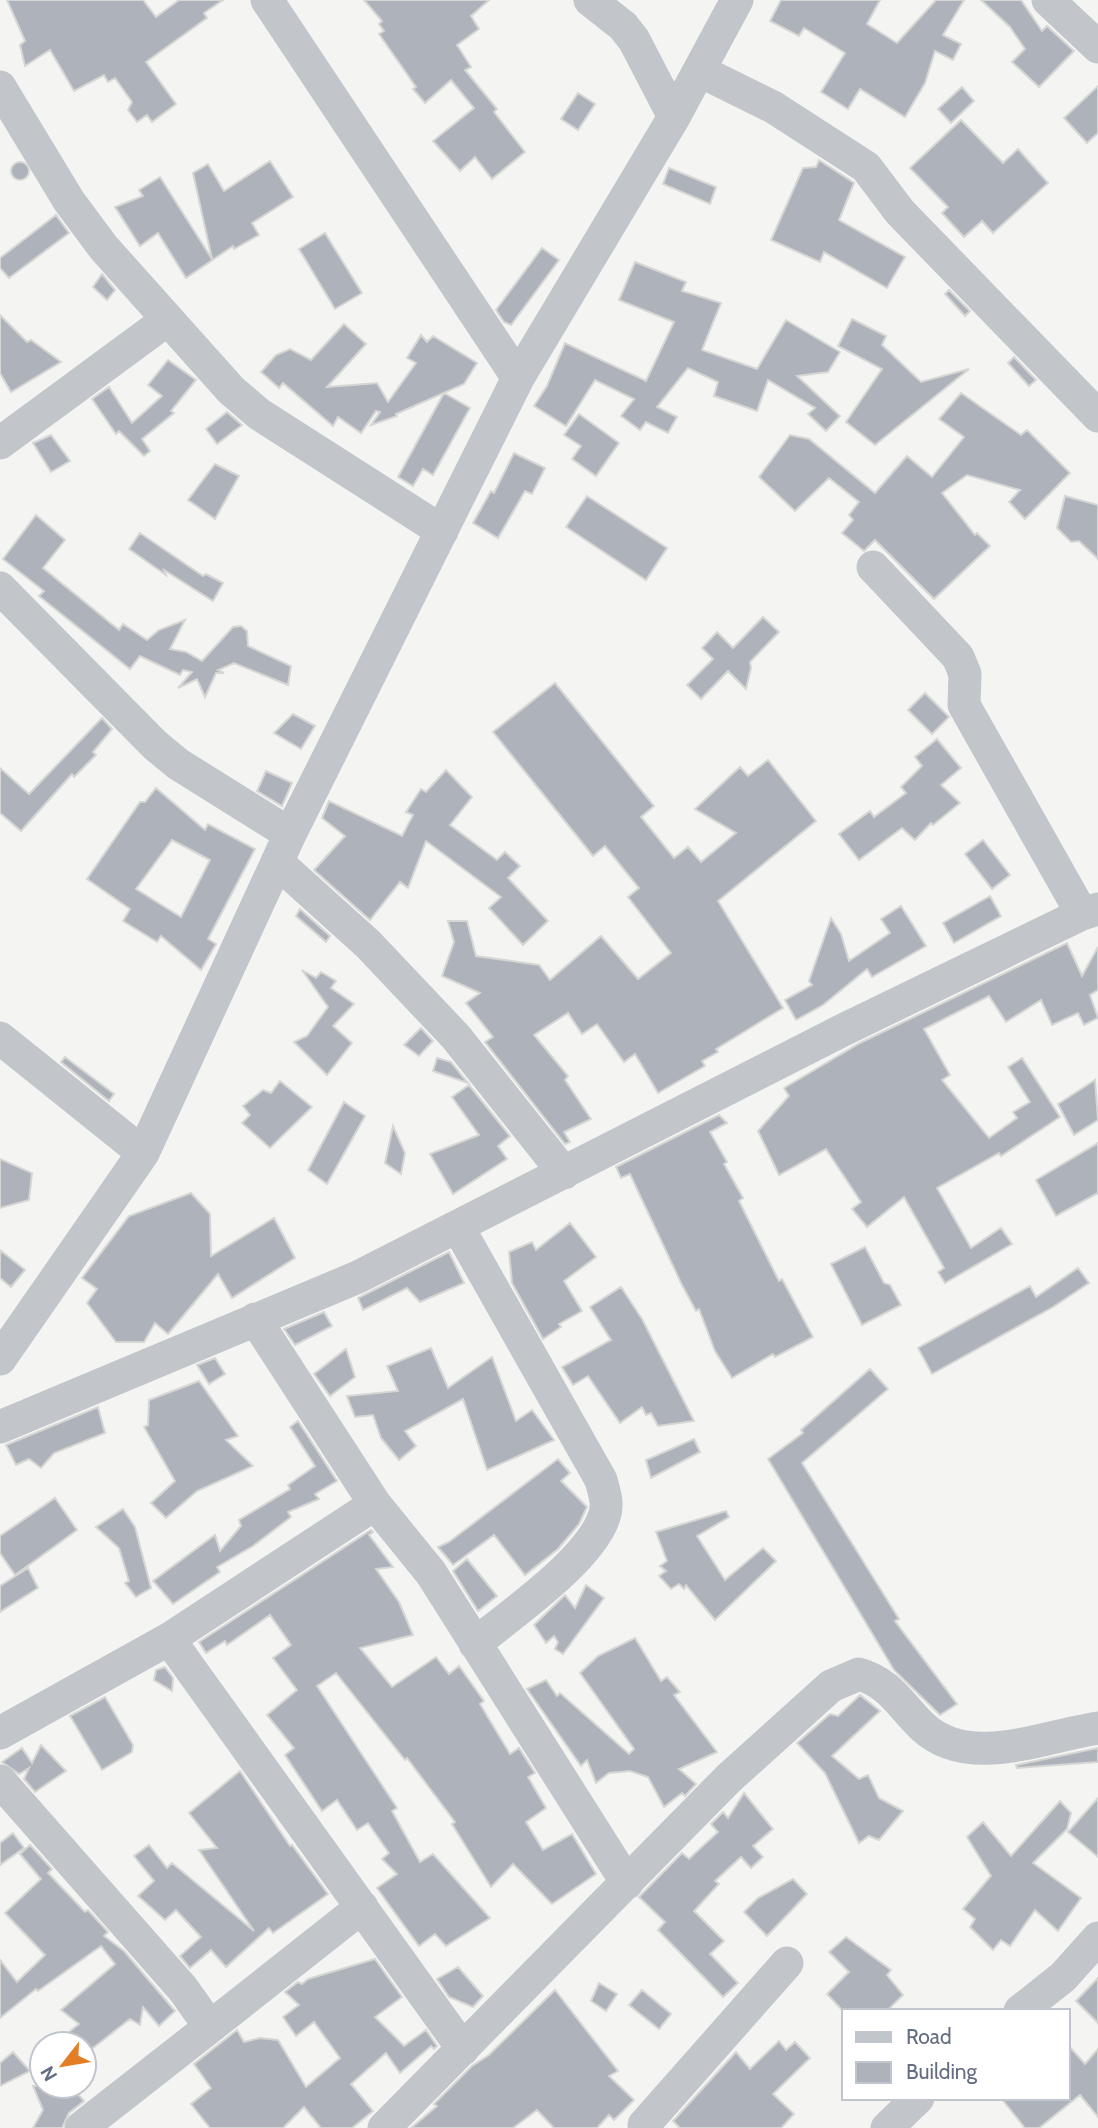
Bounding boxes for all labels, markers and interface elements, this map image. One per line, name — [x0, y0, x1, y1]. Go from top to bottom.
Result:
legend — [842, 2009, 1070, 2100]
text: Road — [906, 2024, 952, 2049]
north arrow — [28, 2030, 98, 2100]
text: Building — [906, 2059, 978, 2084]
text: N — [36, 2062, 62, 2085]

